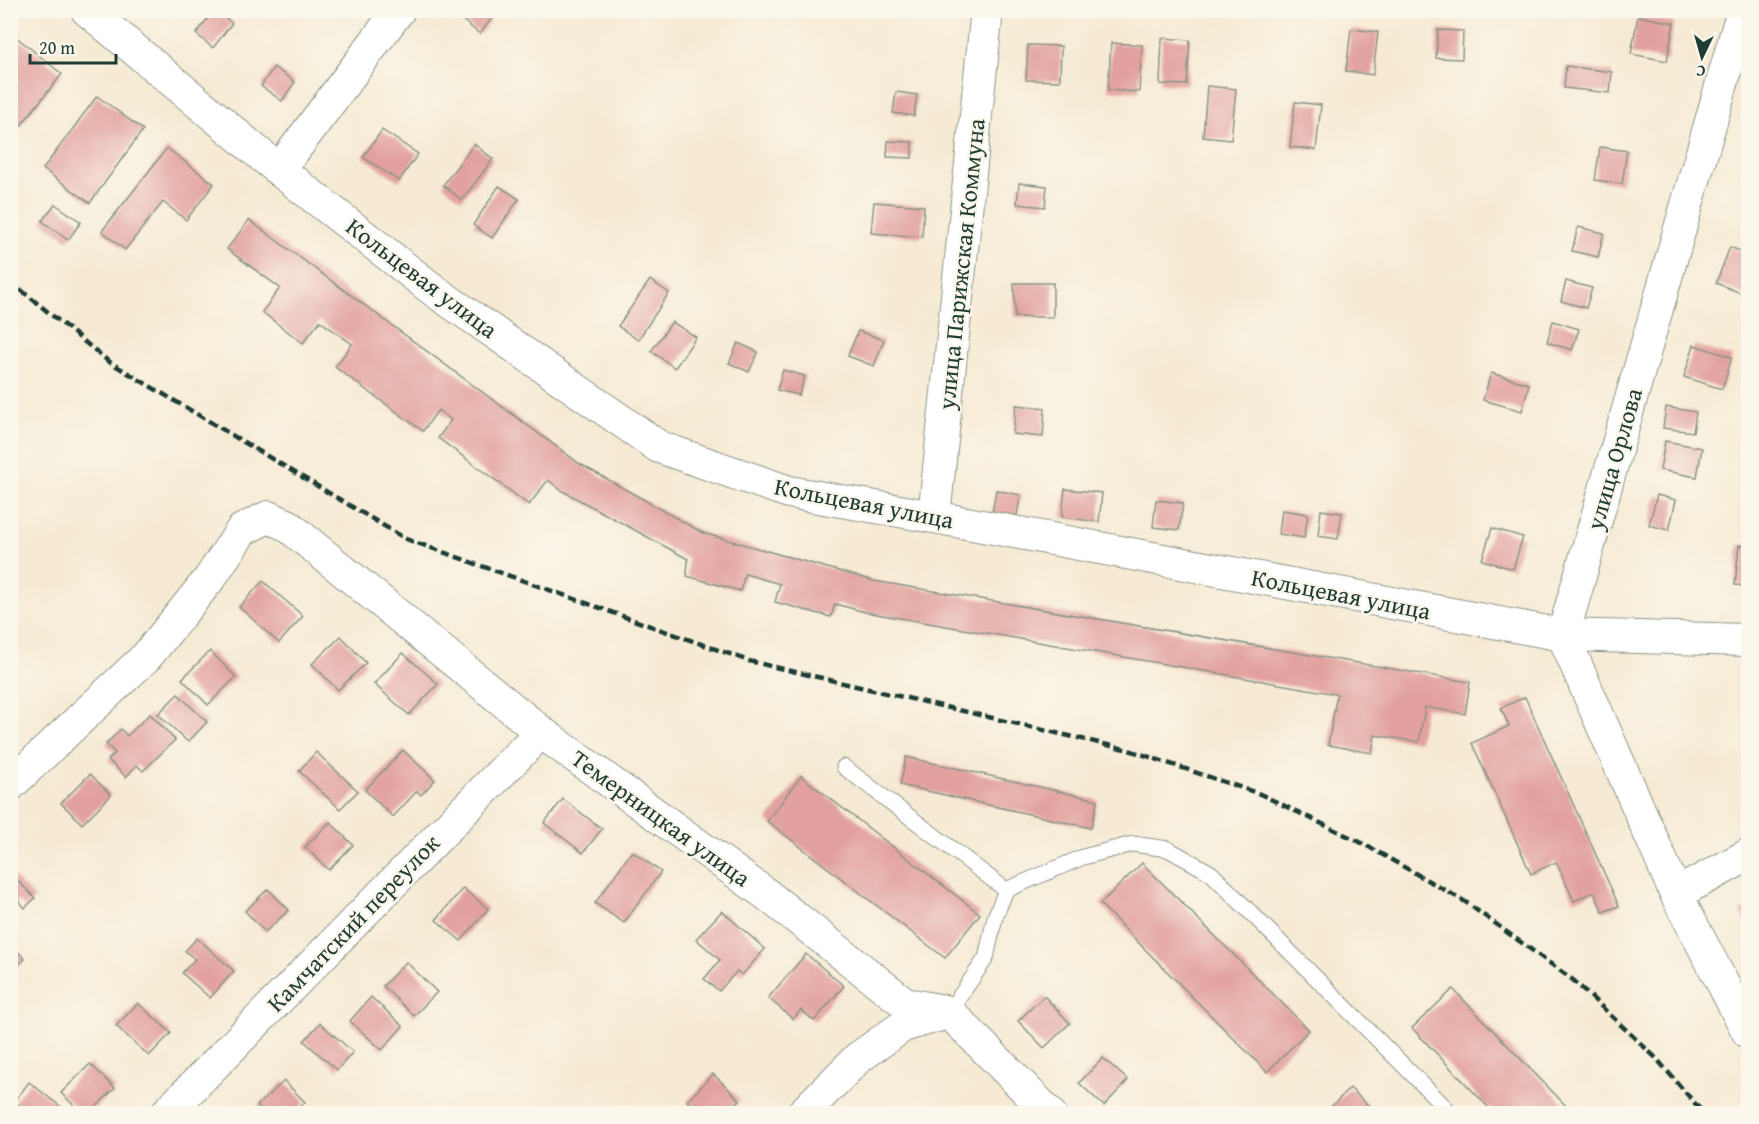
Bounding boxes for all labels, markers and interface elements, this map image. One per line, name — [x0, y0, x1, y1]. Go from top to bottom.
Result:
scale bar — [30, 27, 116, 65]
north arrow — [1672, 27, 1732, 87]
text: 20 m — [39, 34, 75, 61]
text: С — [1695, 60, 1706, 84]
street label: улица Парижская Коммуна — [928, 116, 994, 412]
street label: Кольцевая улица — [339, 209, 506, 347]
street label: улица Орлова — [1577, 383, 1651, 535]
street label: Кольцевая улица — [771, 468, 957, 538]
street label: Кольцевая улица — [1248, 559, 1434, 629]
street label: Темерницкая улица — [564, 741, 758, 895]
street label: Камчатский переулок — [259, 826, 448, 1020]

